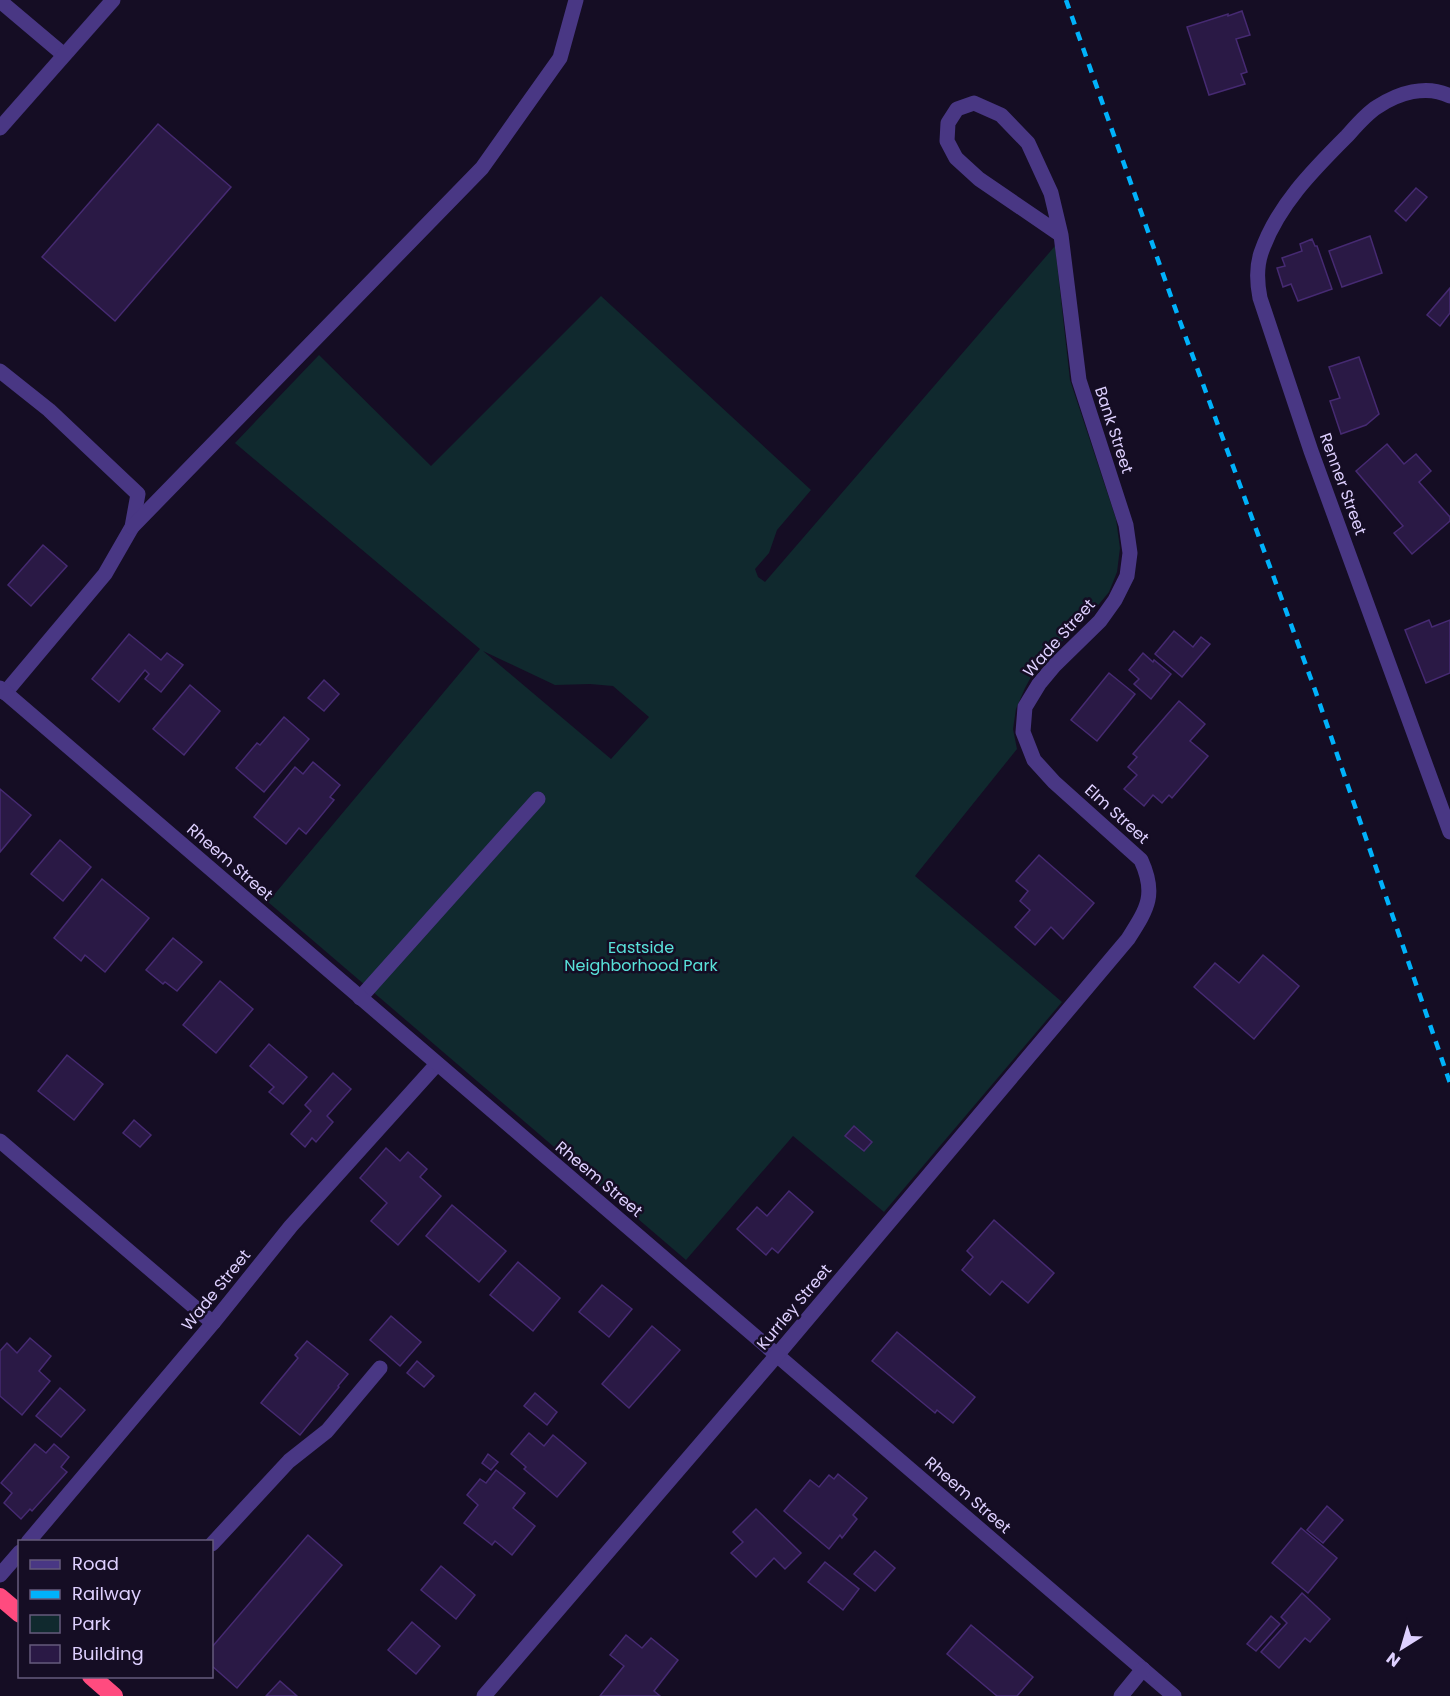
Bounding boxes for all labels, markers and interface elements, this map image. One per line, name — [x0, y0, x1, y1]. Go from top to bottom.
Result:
street label: Bank Street — [1089, 384, 1139, 477]
street label: Renner Street — [1314, 430, 1372, 538]
street label: Wade Street — [1018, 594, 1101, 682]
street label: Elm Street — [1080, 779, 1154, 849]
street label: Rheem Street — [182, 818, 278, 906]
park label: Eastside Neighborhood Park — [564, 936, 718, 977]
street label: Rheem Street — [550, 1136, 648, 1222]
street label: Wade Street — [176, 1244, 256, 1335]
street label: Kurrley Street — [751, 1259, 837, 1355]
street label: Rheem Street — [920, 1451, 1016, 1539]
legend — [18, 1540, 213, 1678]
text: Road — [72, 1551, 119, 1576]
text: Railway — [72, 1581, 141, 1606]
text: Park — [72, 1611, 111, 1636]
north arrow — [1372, 1618, 1432, 1678]
text: Building — [72, 1641, 144, 1666]
text: N — [1382, 1647, 1405, 1672]

